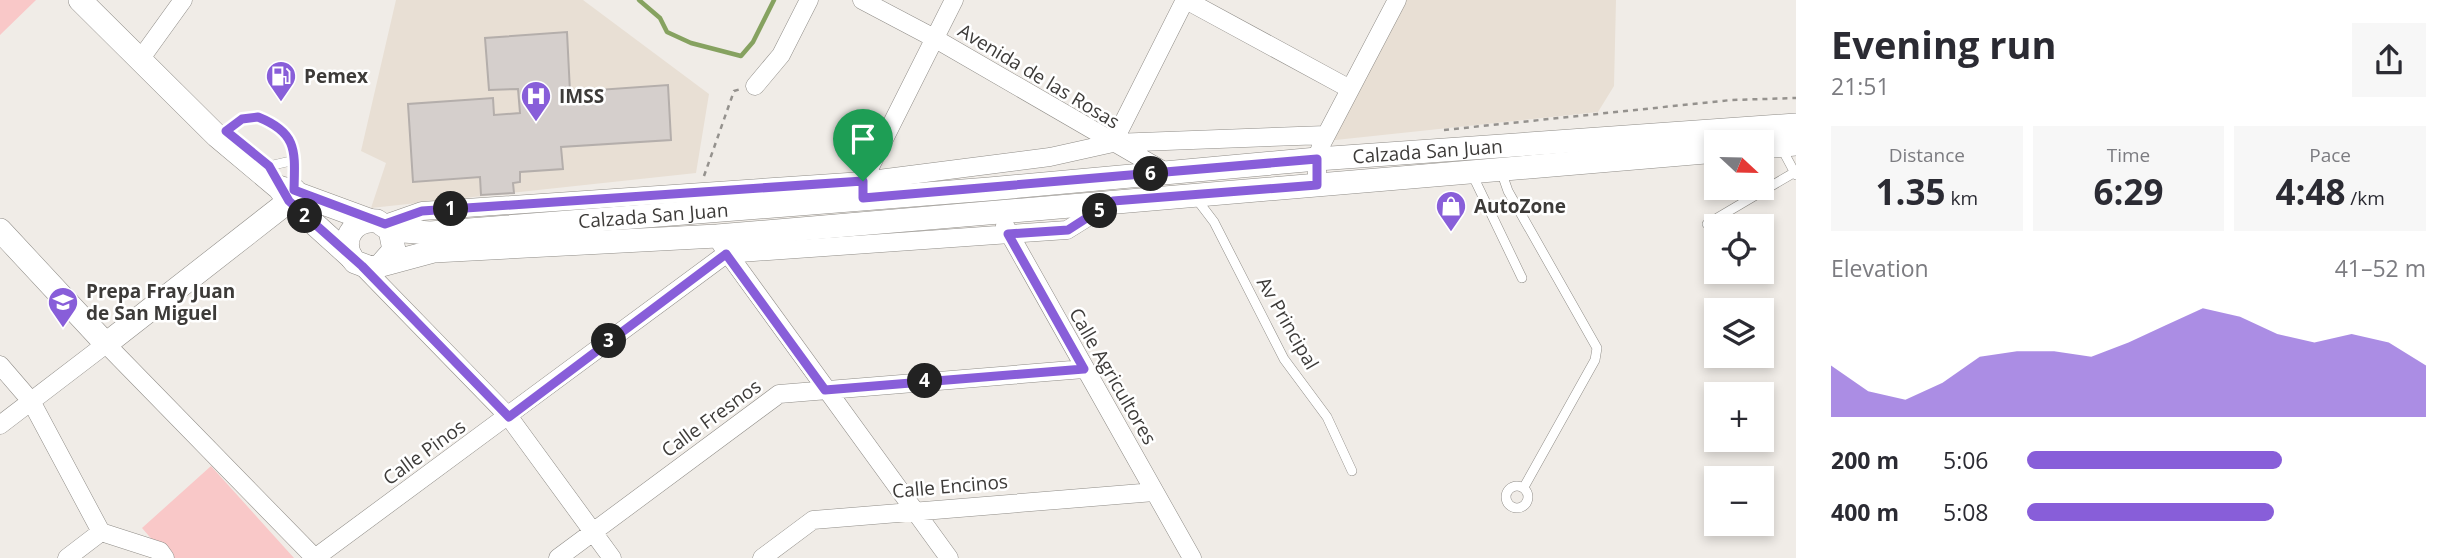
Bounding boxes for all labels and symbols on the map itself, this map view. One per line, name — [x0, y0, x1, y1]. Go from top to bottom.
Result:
street label: Avenida de las Rosas — [953, 17, 1125, 135]
fuel station icon: Pemex — [264, 59, 298, 103]
place label: Pemex — [304, 63, 368, 89]
hospital icon: IMSS — [519, 79, 553, 123]
place label: IMSS — [559, 83, 604, 109]
pin — [833, 109, 893, 181]
north arrow — [1704, 130, 1774, 200]
street label: Calzada San Juan — [1352, 133, 1503, 169]
pin: 6 — [1134, 156, 1168, 192]
shop icon: AutoZone — [1434, 189, 1468, 233]
pin: 1 — [434, 192, 468, 227]
place label: AutoZone — [1474, 193, 1566, 219]
pin: 5 — [1082, 194, 1118, 228]
street label: Calzada San Juan — [577, 197, 729, 234]
pin: 2 — [288, 198, 322, 234]
street label: Av Principal — [1251, 272, 1325, 374]
place label: Prepa Fray Juan de San Miguel — [86, 278, 235, 326]
school or university icon: Prepa Fray Juan de San Miguel — [46, 285, 80, 329]
street label: Calle Agricultores — [1063, 303, 1163, 449]
pin: 3 — [592, 324, 626, 358]
pin: 4 — [908, 364, 942, 398]
street label: Calle Fresnos — [656, 373, 766, 463]
street label: Calle Pinos — [377, 413, 471, 491]
street label: Calle Encinos — [891, 468, 1009, 504]

